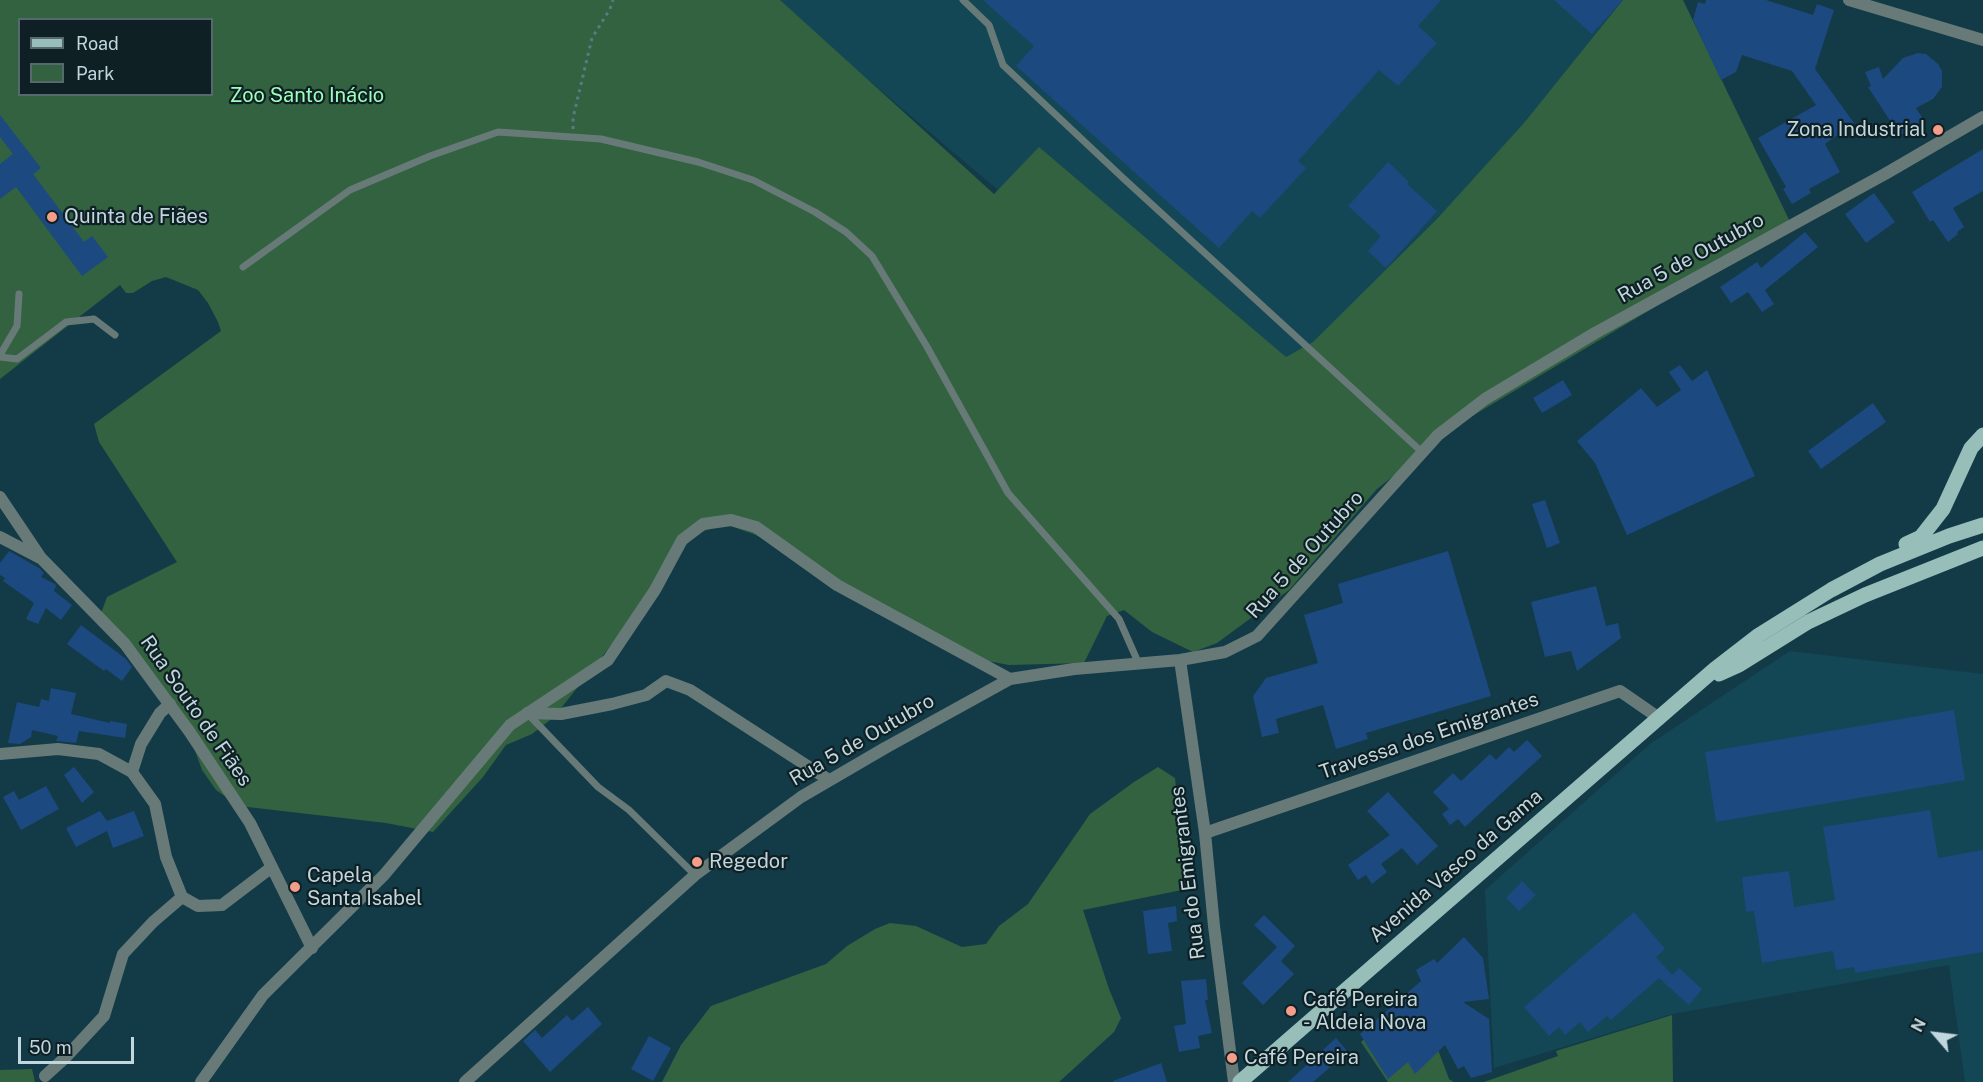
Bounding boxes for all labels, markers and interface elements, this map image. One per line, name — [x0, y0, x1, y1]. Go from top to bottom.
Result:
legend — [18, 18, 213, 96]
text: Road — [76, 33, 119, 54]
text: Park — [76, 63, 114, 84]
park label: Zoo Santo Inácio — [230, 84, 384, 108]
place label: Zona Industrial — [1787, 118, 1926, 142]
marker: Zona Industrial — [1931, 123, 1945, 137]
place label: Quinta de Fiães — [64, 205, 208, 229]
street label: Rua 5 de Outubro — [1614, 208, 1768, 308]
marker: Quinta de Fiães — [45, 210, 59, 224]
street label: Rua 5 de Outubro — [1241, 486, 1369, 624]
street label: Rua Souto de Fiães — [135, 631, 257, 791]
street label: Travessa dos Emigrantes — [1316, 687, 1542, 785]
street label: Rua 5 de Outubro — [785, 689, 939, 791]
street label: Avenida Vasco da Gama — [1365, 784, 1547, 948]
street label: Rua do Emigrantes — [1165, 785, 1211, 961]
place label: Regedor — [709, 850, 788, 874]
marker: Regedor — [690, 855, 704, 869]
place label: Capela Santa Isabel — [307, 864, 422, 911]
marker: Capela Santa Isabel — [288, 880, 302, 894]
place label: Café Pereira - Aldeia Nova — [1303, 988, 1426, 1035]
marker: Café Pereira - Aldeia Nova — [1284, 1004, 1298, 1018]
north arrow — [1905, 1004, 1965, 1064]
text: N — [1907, 1015, 1930, 1035]
scale bar — [21, 1025, 136, 1063]
text: 50 m — [29, 1037, 72, 1058]
place label: Café Pereira — [1244, 1046, 1359, 1070]
marker: Café Pereira — [1225, 1051, 1239, 1065]

